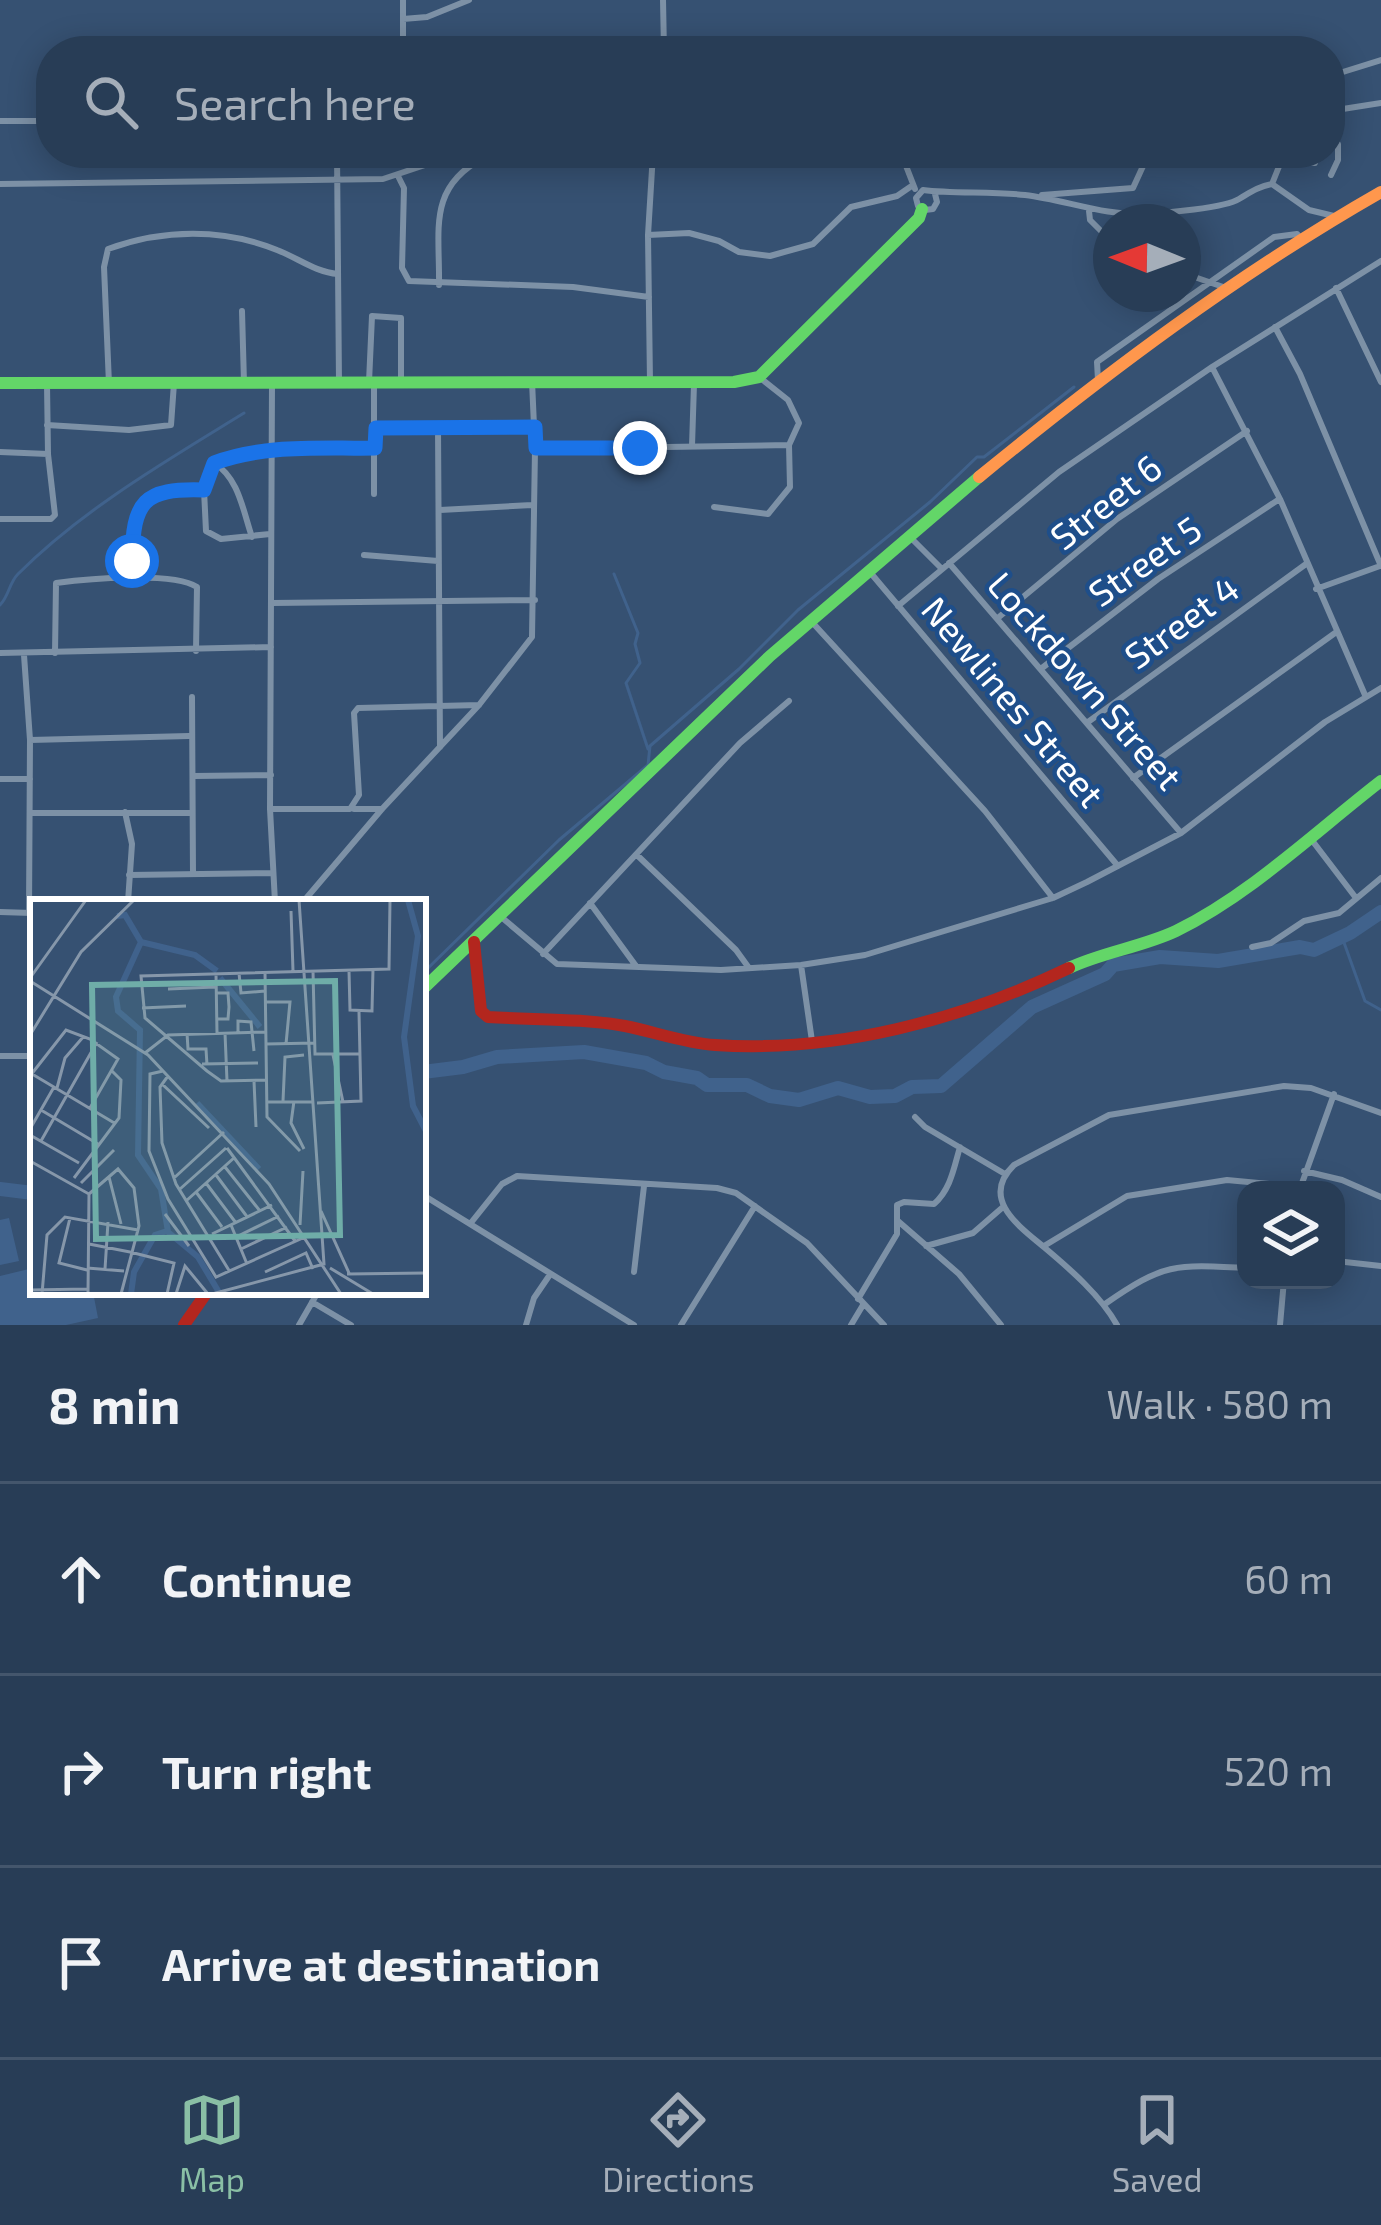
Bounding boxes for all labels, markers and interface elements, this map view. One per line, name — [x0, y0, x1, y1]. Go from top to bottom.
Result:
search box — [36, 36, 1345, 168]
icon: search — [78, 69, 144, 135]
text: Search here — [174, 75, 416, 129]
north arrow — [1093, 204, 1201, 312]
route end — [613, 421, 667, 475]
street label: Street 6 — [1041, 444, 1169, 558]
street label: Street 5 — [1079, 506, 1209, 614]
route start — [105, 534, 159, 588]
street label: Lockdown Street — [980, 563, 1192, 797]
street label: Street 4 — [1116, 565, 1246, 677]
street label: Newlines Street — [914, 587, 1114, 815]
inset map — [30, 899, 426, 1295]
map controls — [1237, 1181, 1345, 1289]
button: layers — [1237, 1181, 1345, 1289]
text: 8 min — [48, 1373, 180, 1434]
text: Walk · 580 m — [1106, 1380, 1333, 1427]
icon: ahead — [48, 1546, 114, 1612]
text: Continue — [162, 1552, 352, 1606]
text: 60 m — [1244, 1555, 1333, 1602]
icon: right — [48, 1738, 114, 1804]
text: Turn right — [162, 1744, 371, 1798]
text: 520 m — [1224, 1747, 1333, 1794]
icon: arrive — [48, 1930, 114, 1996]
text: Arrive at destination — [162, 1936, 600, 1990]
tab: Map — [179, 2087, 245, 2199]
tab: Directions — [602, 2087, 754, 2199]
tab: Saved — [1112, 2087, 1202, 2199]

